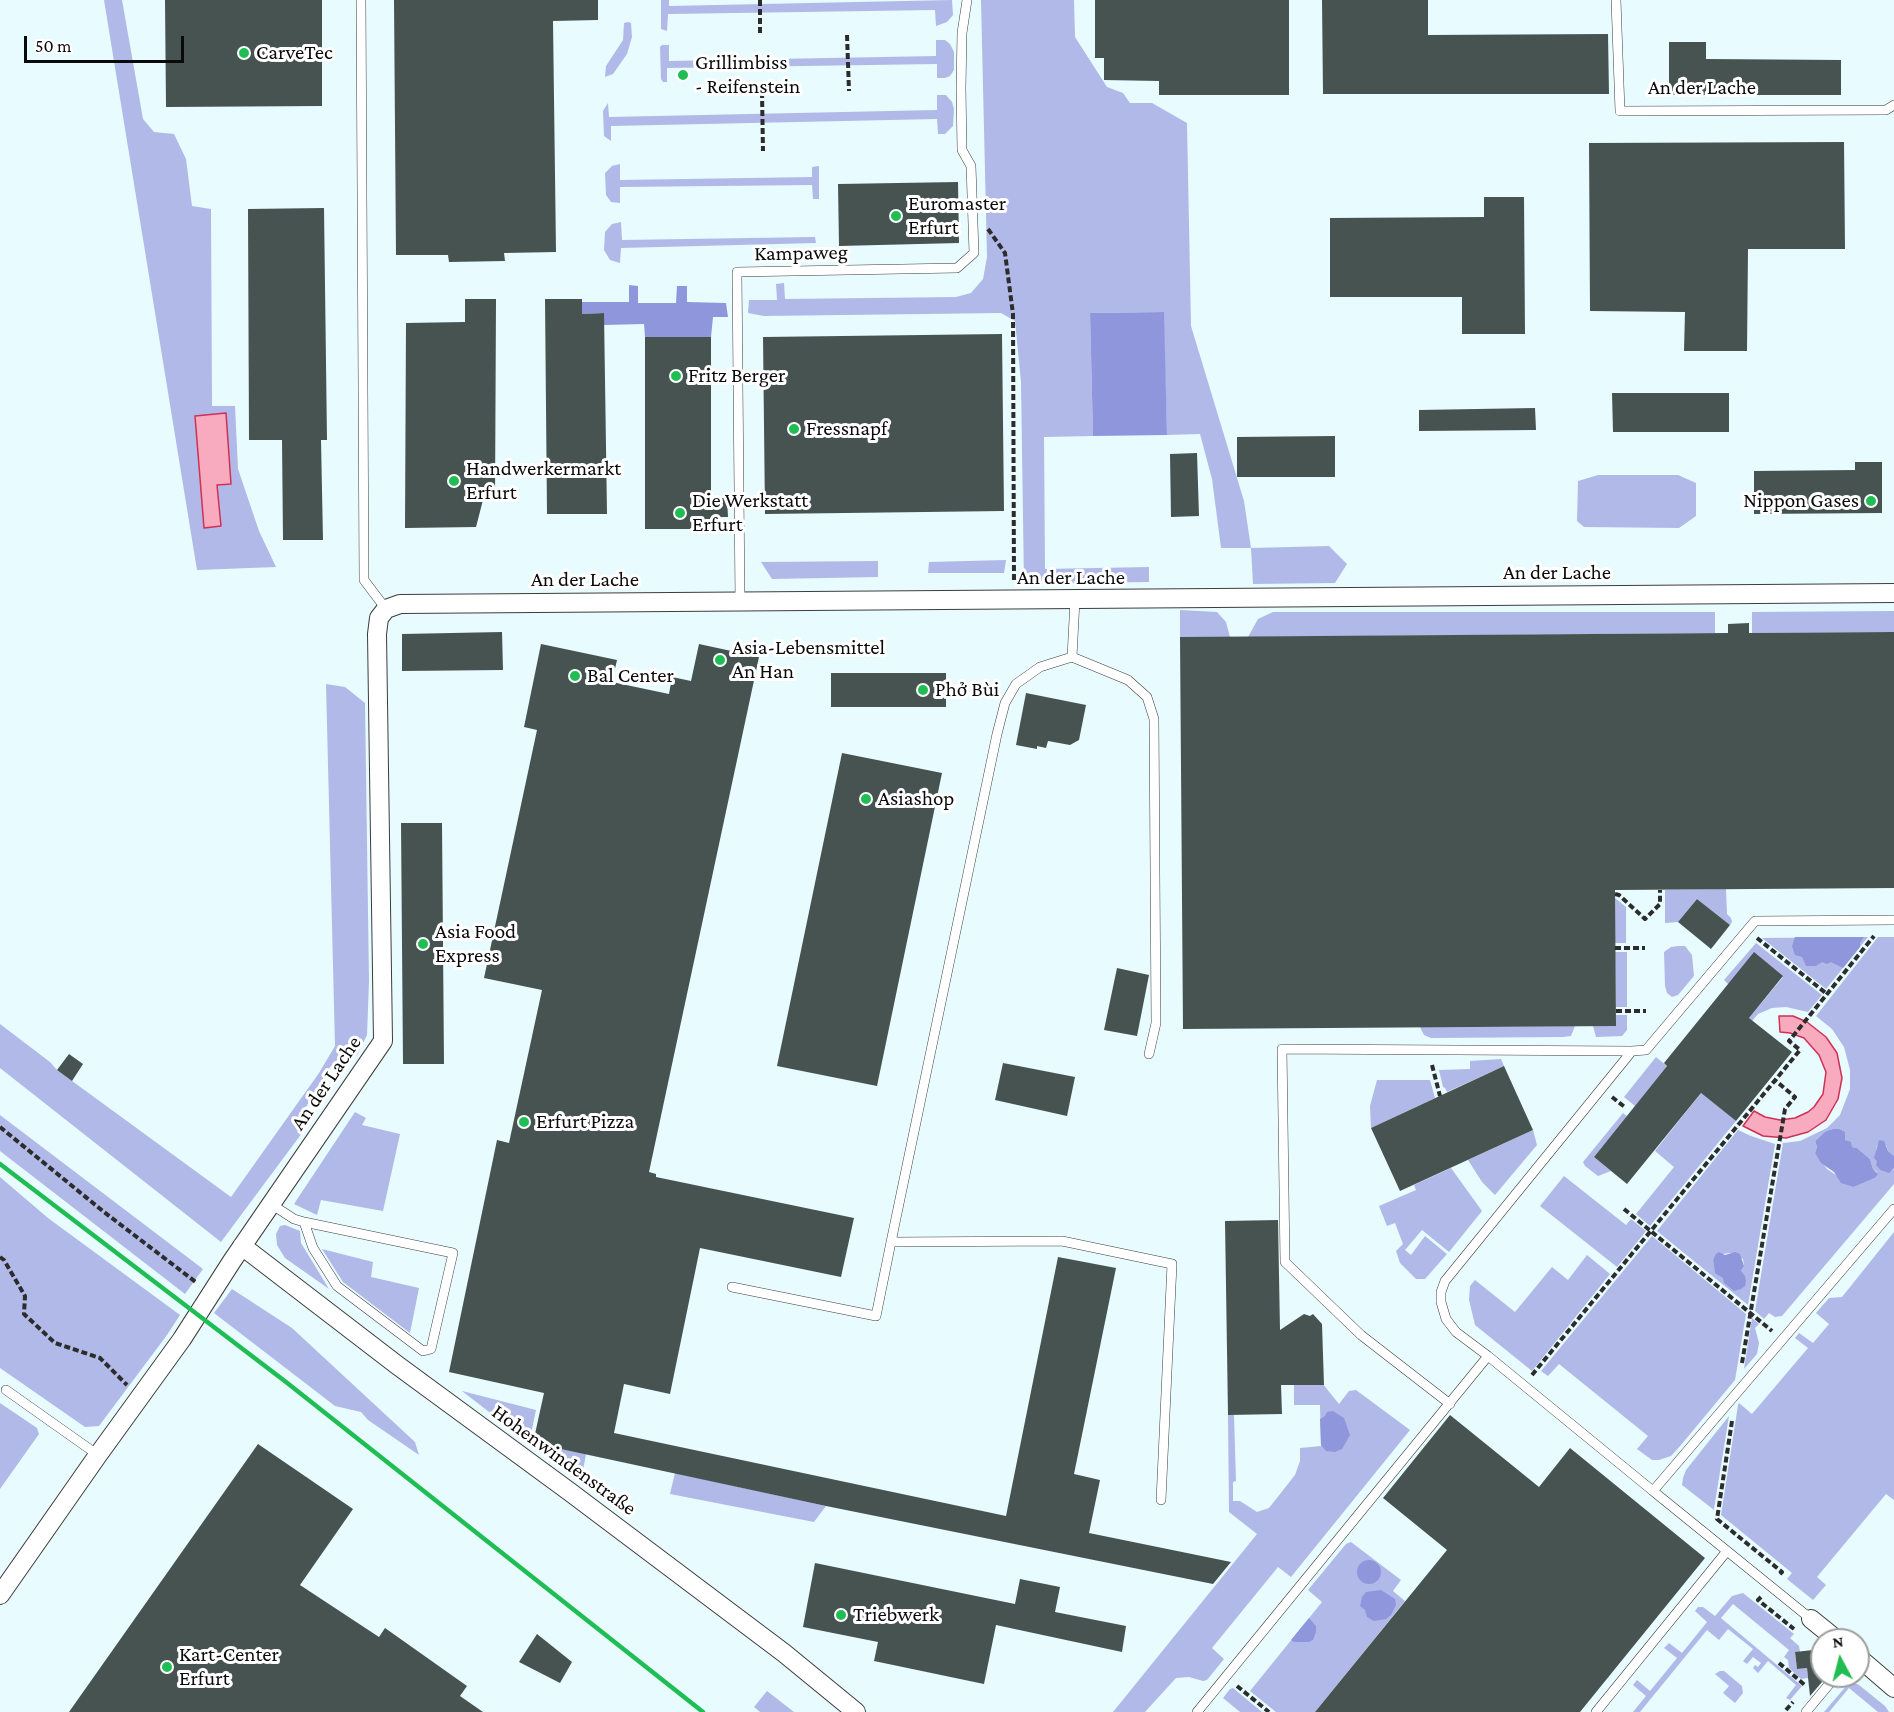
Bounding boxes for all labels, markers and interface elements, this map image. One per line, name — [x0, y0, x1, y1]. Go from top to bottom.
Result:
scale bar — [27, 24, 188, 62]
text: 50 m — [35, 36, 72, 56]
place label: CarveTec — [256, 40, 333, 66]
marker: CarveTec — [237, 46, 251, 60]
place label: Grillimbiss - Reifenstein — [695, 50, 800, 100]
marker: Grillimbiss - Reifenstein — [676, 68, 690, 82]
street label: An der Lache — [1648, 75, 1756, 101]
place label: Euromaster Erfurt — [908, 191, 1006, 241]
marker: Euromaster Erfurt — [889, 209, 903, 223]
street label: Kampaweg — [754, 240, 848, 266]
place label: Fritz Berger — [688, 363, 785, 389]
marker: Fritz Berger — [669, 369, 683, 383]
place label: Fressnapf — [806, 416, 887, 442]
marker: Fressnapf — [787, 422, 801, 436]
place label: Handwerkermarkt Erfurt — [466, 456, 621, 506]
marker: Handwerkermarkt Erfurt — [447, 474, 461, 488]
place label: Die Werkstatt Erfurt — [692, 488, 808, 538]
place label: Nippon Gases — [1743, 488, 1859, 514]
marker: Nippon Gases — [1864, 494, 1878, 508]
marker: Die Werkstatt Erfurt — [673, 506, 687, 520]
street label: An der Lache — [1503, 560, 1611, 586]
street label: An der Lache — [1017, 565, 1125, 591]
street label: An der Lache — [531, 567, 639, 593]
place label: Asia-Lebensmittel An Han — [732, 635, 885, 685]
marker: Asia-Lebensmittel An Han — [713, 653, 727, 667]
place label: Bal Center — [587, 663, 674, 689]
marker: Bal Center — [568, 669, 582, 683]
place label: Phở Bùi — [935, 677, 999, 703]
marker: Phở Bùi — [916, 683, 930, 697]
place label: Asiashop — [878, 786, 954, 812]
marker: Asiashop — [859, 792, 873, 806]
place label: Asia Food Express — [435, 919, 516, 969]
marker: Asia Food Express — [416, 937, 430, 951]
street label: An der Lache — [285, 1031, 367, 1135]
place label: Erfurt Pizza — [536, 1109, 634, 1135]
marker: Erfurt Pizza — [517, 1115, 531, 1129]
street label: Hohenwindenstraße — [487, 1399, 641, 1521]
place label: Triebwerk — [853, 1602, 939, 1628]
marker: Triebwerk — [834, 1608, 848, 1622]
north arrow — [1810, 1628, 1870, 1688]
text: N — [1832, 1633, 1844, 1651]
place label: Kart-Center Erfurt — [179, 1642, 279, 1692]
marker: Kart-Center Erfurt — [160, 1660, 174, 1674]

